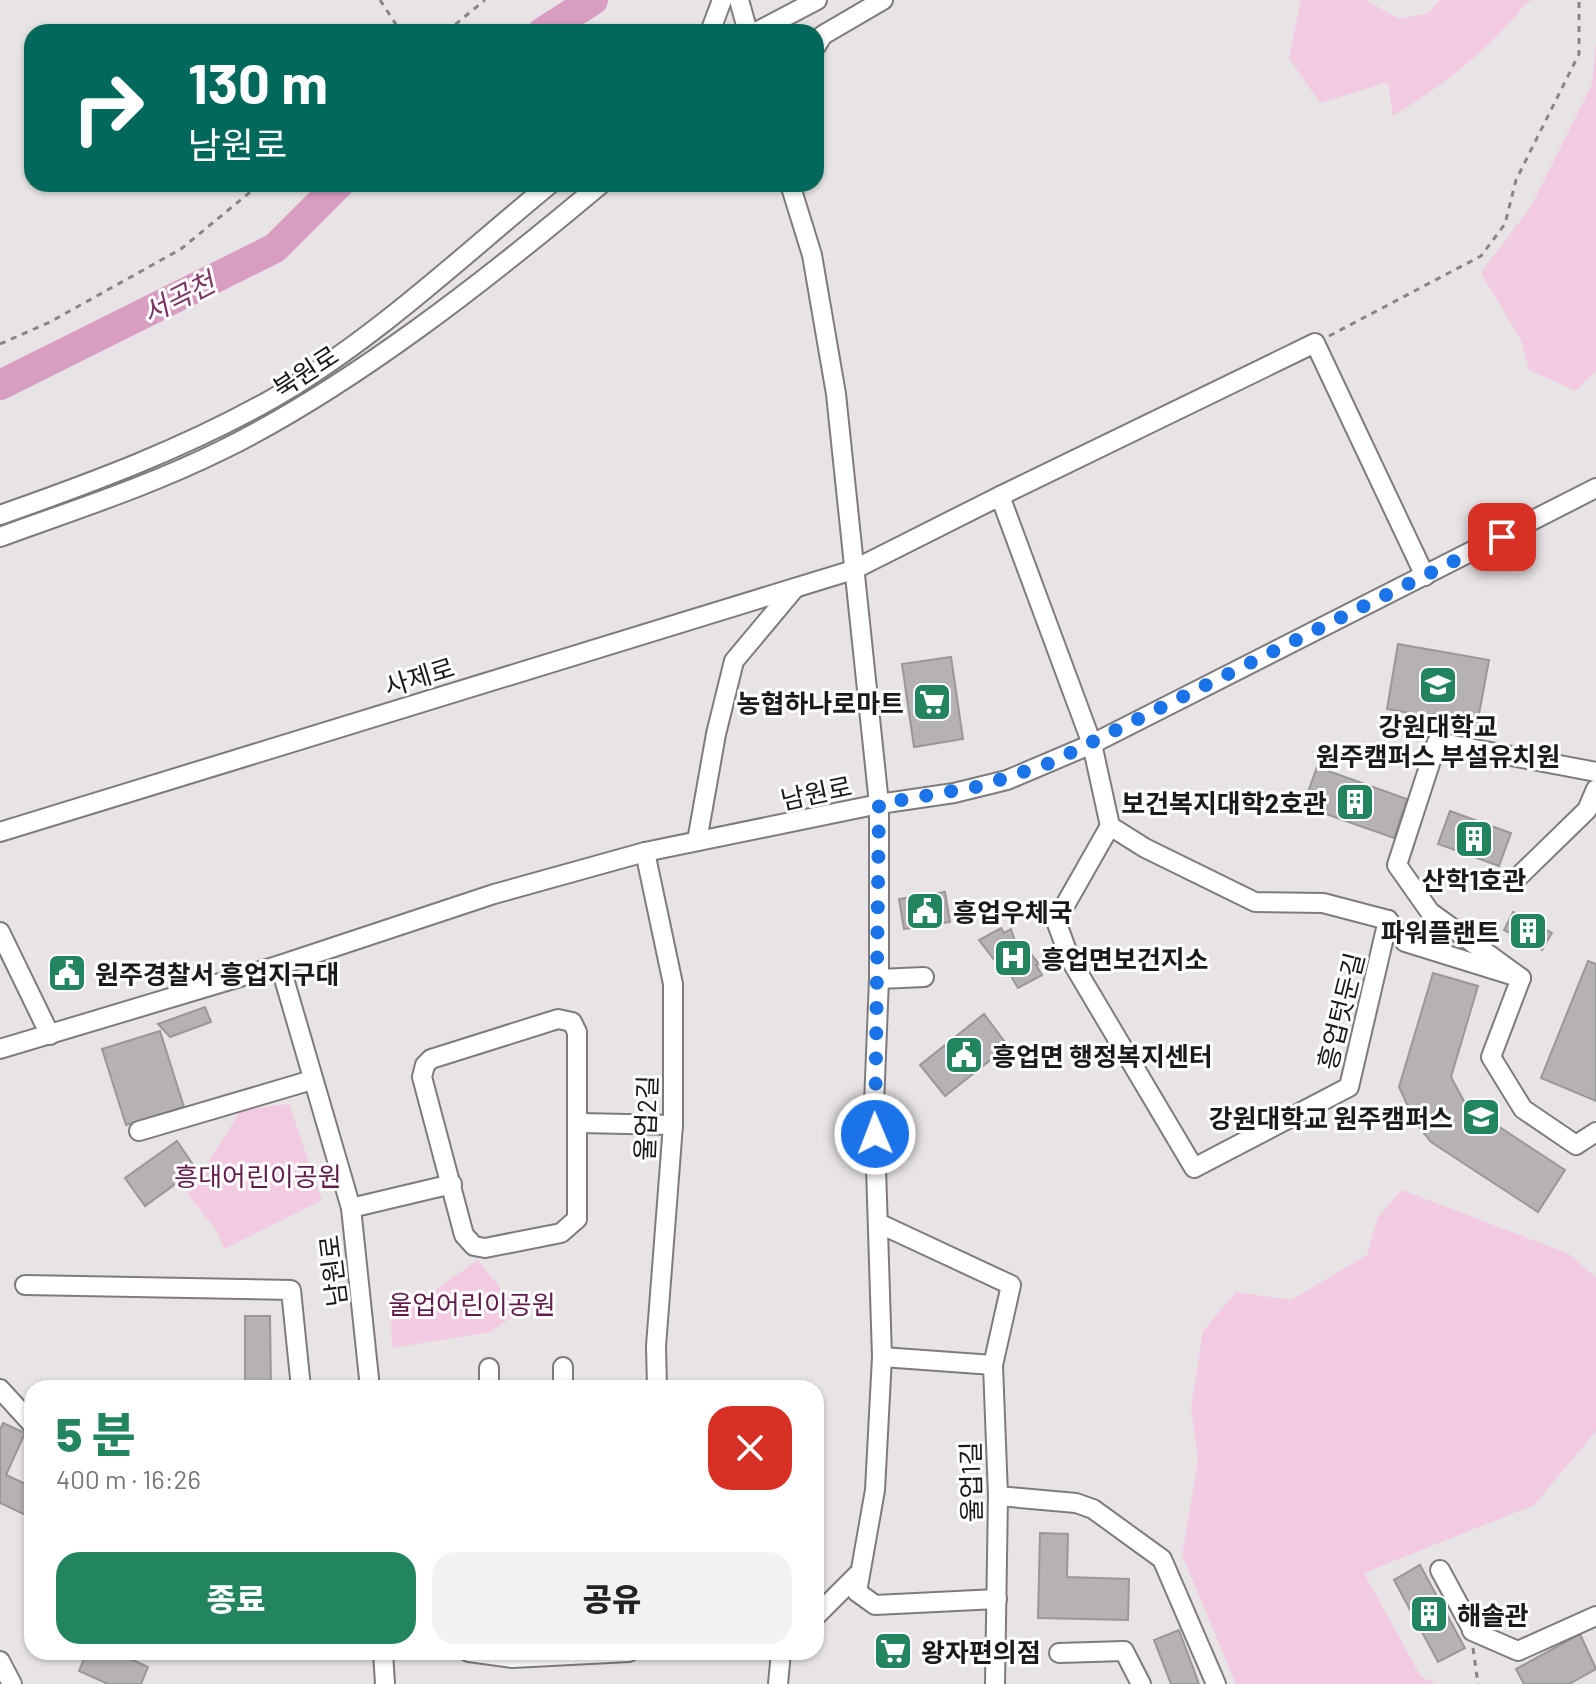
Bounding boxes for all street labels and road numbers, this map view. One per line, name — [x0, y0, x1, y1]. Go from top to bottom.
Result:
street label: 북원로 — [266, 338, 344, 404]
street label: 사제로 — [380, 651, 458, 701]
street label: 남원로 — [778, 769, 854, 815]
street label: 흥업텃둔길 — [1310, 949, 1370, 1073]
street label: 울업2길 — [628, 1075, 662, 1161]
street label: 남원로 — [312, 1233, 352, 1309]
street label: 울업1길 — [954, 1441, 986, 1523]

